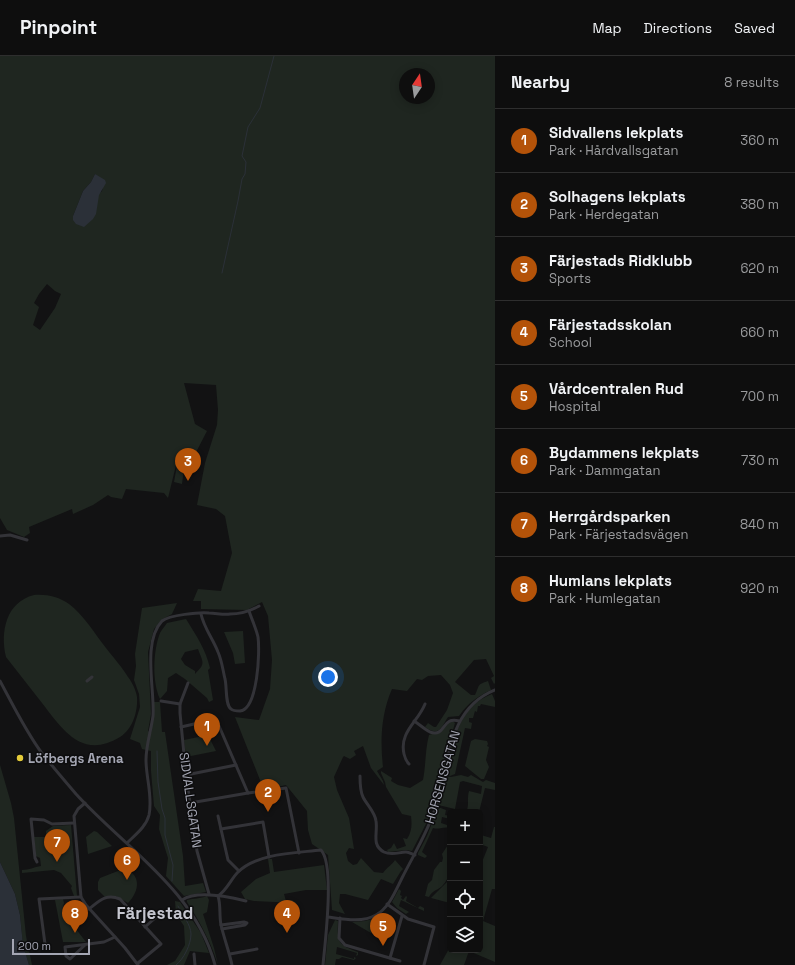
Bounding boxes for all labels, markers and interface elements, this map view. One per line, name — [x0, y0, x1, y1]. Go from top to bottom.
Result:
text: Pinpoint — [20, 15, 97, 40]
text: Map — [592, 19, 622, 37]
text: Directions — [644, 19, 712, 37]
text: Saved — [734, 19, 775, 37]
north arrow — [399, 68, 435, 104]
text: Nearby — [511, 71, 570, 93]
text: 8 results — [724, 74, 779, 91]
text: Sidvallens lekplats — [549, 123, 683, 142]
text: 1 — [521, 132, 527, 149]
text: 360 m — [740, 132, 779, 149]
text: Park · Hårdvallsgatan — [549, 142, 679, 159]
text: Solhagens lekplats — [549, 187, 686, 206]
text: 2 — [520, 196, 528, 213]
text: 380 m — [740, 196, 779, 213]
text: Park · Herdegatan — [549, 206, 659, 223]
text: Färjestads Ridklubb — [549, 251, 692, 270]
text: 3 — [520, 260, 528, 277]
text: 620 m — [740, 260, 779, 277]
text: Sports — [549, 270, 591, 287]
text: Färjestadsskolan — [549, 315, 672, 334]
text: 4 — [520, 324, 528, 341]
text: 660 m — [740, 324, 779, 341]
text: School — [549, 334, 592, 351]
text: Vårdcentralen Rud — [549, 379, 683, 398]
text: 5 — [520, 388, 528, 405]
text: 700 m — [741, 388, 779, 405]
text: Hospital — [549, 398, 601, 415]
text: Bydammens lekplats — [549, 443, 699, 462]
pin: 3 — [175, 448, 201, 481]
text: 6 — [520, 452, 528, 469]
text: 730 m — [741, 452, 779, 469]
text: Park · Dammgatan — [549, 462, 660, 479]
text: Herrgårdsparken — [549, 507, 671, 526]
text: 7 — [520, 516, 528, 533]
text: 840 m — [740, 516, 779, 533]
text: Park · Färjestadsvägen — [549, 526, 688, 543]
text: Humlans lekplats — [549, 571, 672, 590]
text: 8 — [520, 580, 528, 597]
text: 920 m — [740, 580, 779, 597]
text: Park · Humlegatan — [549, 590, 661, 607]
your location — [318, 667, 338, 687]
pin: 1 — [194, 713, 220, 746]
street label: HORSENSGATAN — [421, 728, 464, 826]
place label: Löfbergs Arena — [28, 750, 124, 767]
street label: SIDVALLSGATAN — [175, 751, 206, 849]
marker: Löfbergs Arena — [15, 753, 25, 763]
pin: 2 — [255, 779, 281, 812]
map controls — [447, 809, 483, 953]
button: + — [447, 809, 483, 845]
pin: 7 — [44, 829, 70, 862]
button: − — [447, 845, 483, 881]
pin: 6 — [114, 847, 140, 880]
button: locate — [447, 881, 483, 917]
pin: 8 — [62, 900, 88, 933]
pin: 4 — [274, 900, 300, 933]
district label: Färjestad — [117, 902, 193, 924]
pin: 5 — [370, 913, 396, 946]
button: layers — [447, 917, 483, 953]
scale bar — [12, 937, 90, 956]
text: 200 m — [18, 939, 51, 953]

